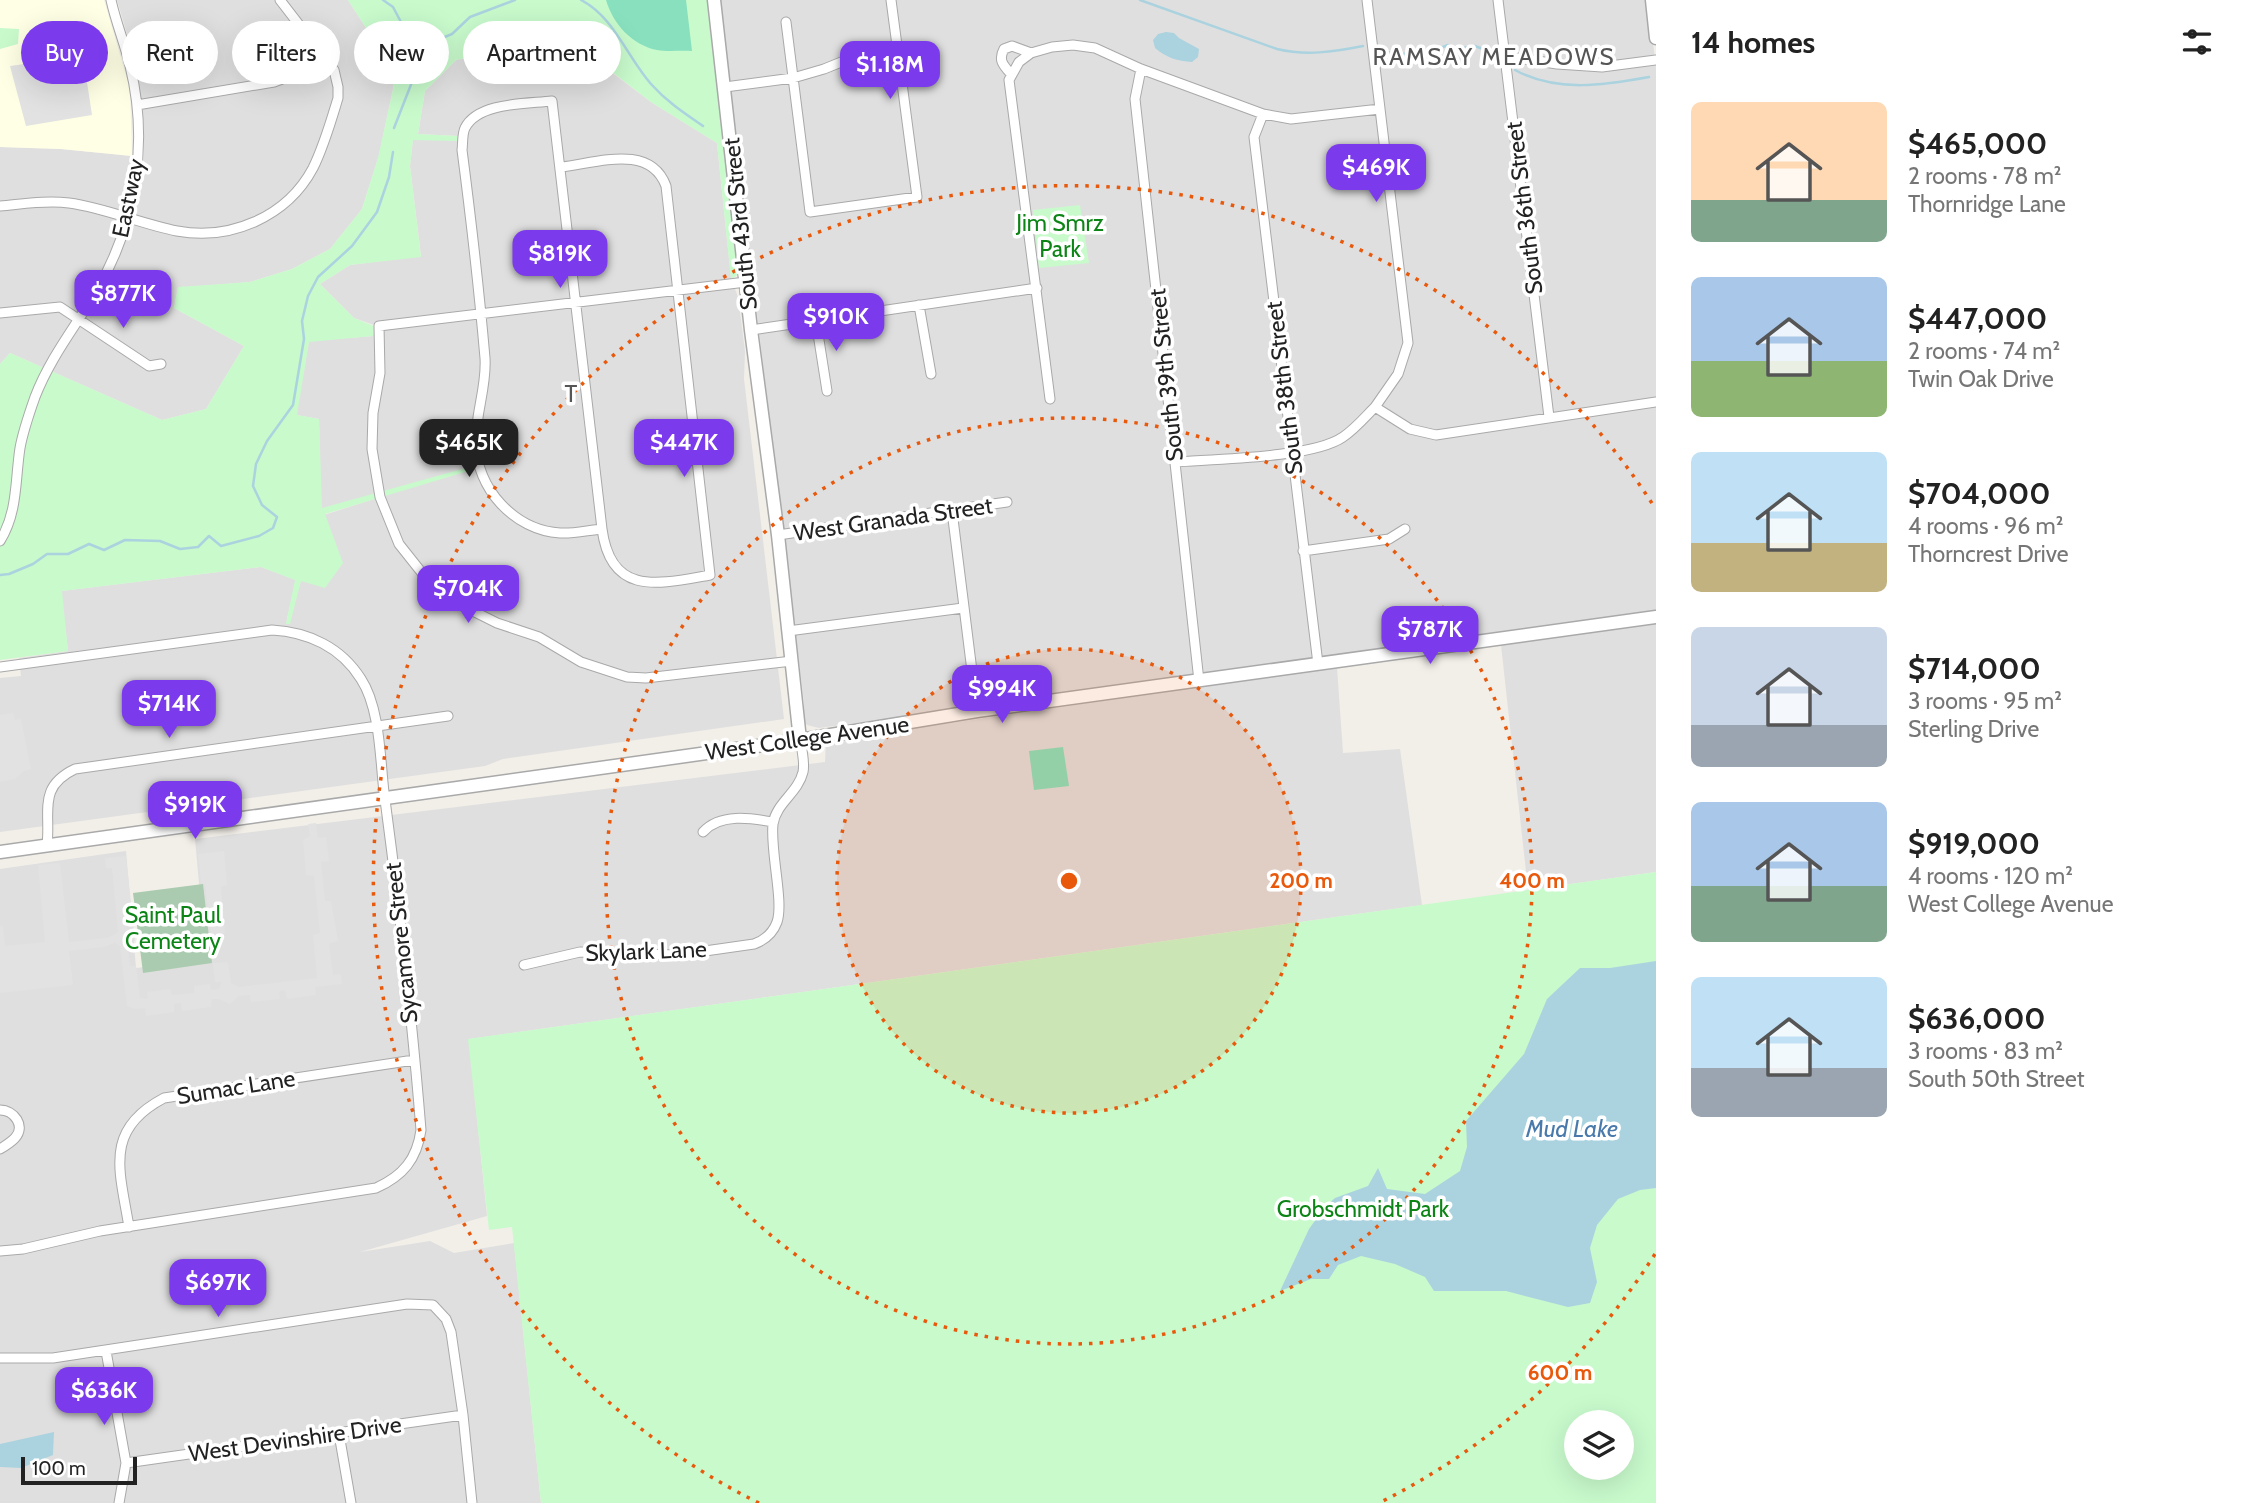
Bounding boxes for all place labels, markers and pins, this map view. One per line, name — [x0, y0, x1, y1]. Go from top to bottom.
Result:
pin: $1.18M — [833, 42, 947, 101]
pin: $469K — [1327, 144, 1425, 204]
pin: $819K — [511, 230, 609, 290]
pin: $877K — [74, 270, 172, 330]
pin: $910K — [787, 294, 885, 353]
pin: $465K — [420, 420, 518, 479]
pin: $447K — [635, 420, 733, 479]
pin: $704K — [419, 566, 517, 625]
pin: $787K — [1381, 606, 1479, 666]
pin: $994K — [953, 666, 1051, 725]
pin: $714K — [120, 680, 218, 740]
pin: $919K — [146, 782, 244, 841]
centre of rings — [1057, 869, 1081, 893]
pin: $697K — [169, 1260, 267, 1319]
pin: $636K — [55, 1368, 153, 1427]

